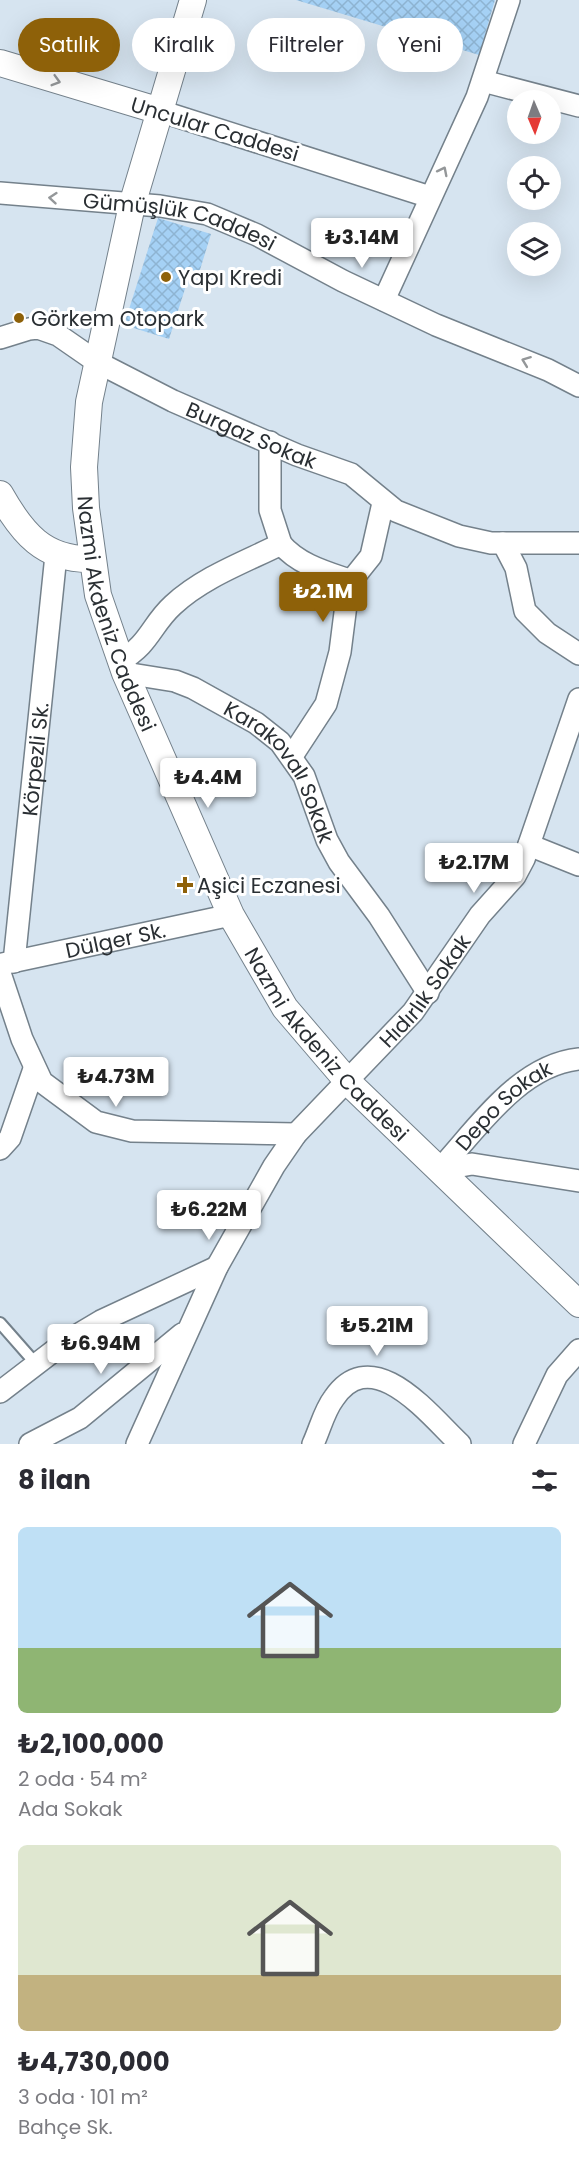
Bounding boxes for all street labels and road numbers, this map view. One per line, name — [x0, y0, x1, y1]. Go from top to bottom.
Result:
street label: Uncular Caddesi — [127, 90, 303, 168]
street label: Gümüşlük Caddesi — [82, 185, 281, 257]
street label: Burgaz Sokak — [182, 394, 321, 475]
street label: Nazmi Akdeniz Caddesi — [71, 495, 163, 736]
street label: Karakovalı Sokak — [219, 694, 341, 847]
street label: Körpezli Sk. — [15, 701, 55, 817]
street label: Dülger Sk. — [63, 915, 168, 965]
street label: Hıdırlık Sokak — [372, 928, 477, 1054]
street label: Nazmi Akdeniz Caddesi — [238, 942, 415, 1148]
street label: Depo Sokak — [448, 1053, 557, 1157]

